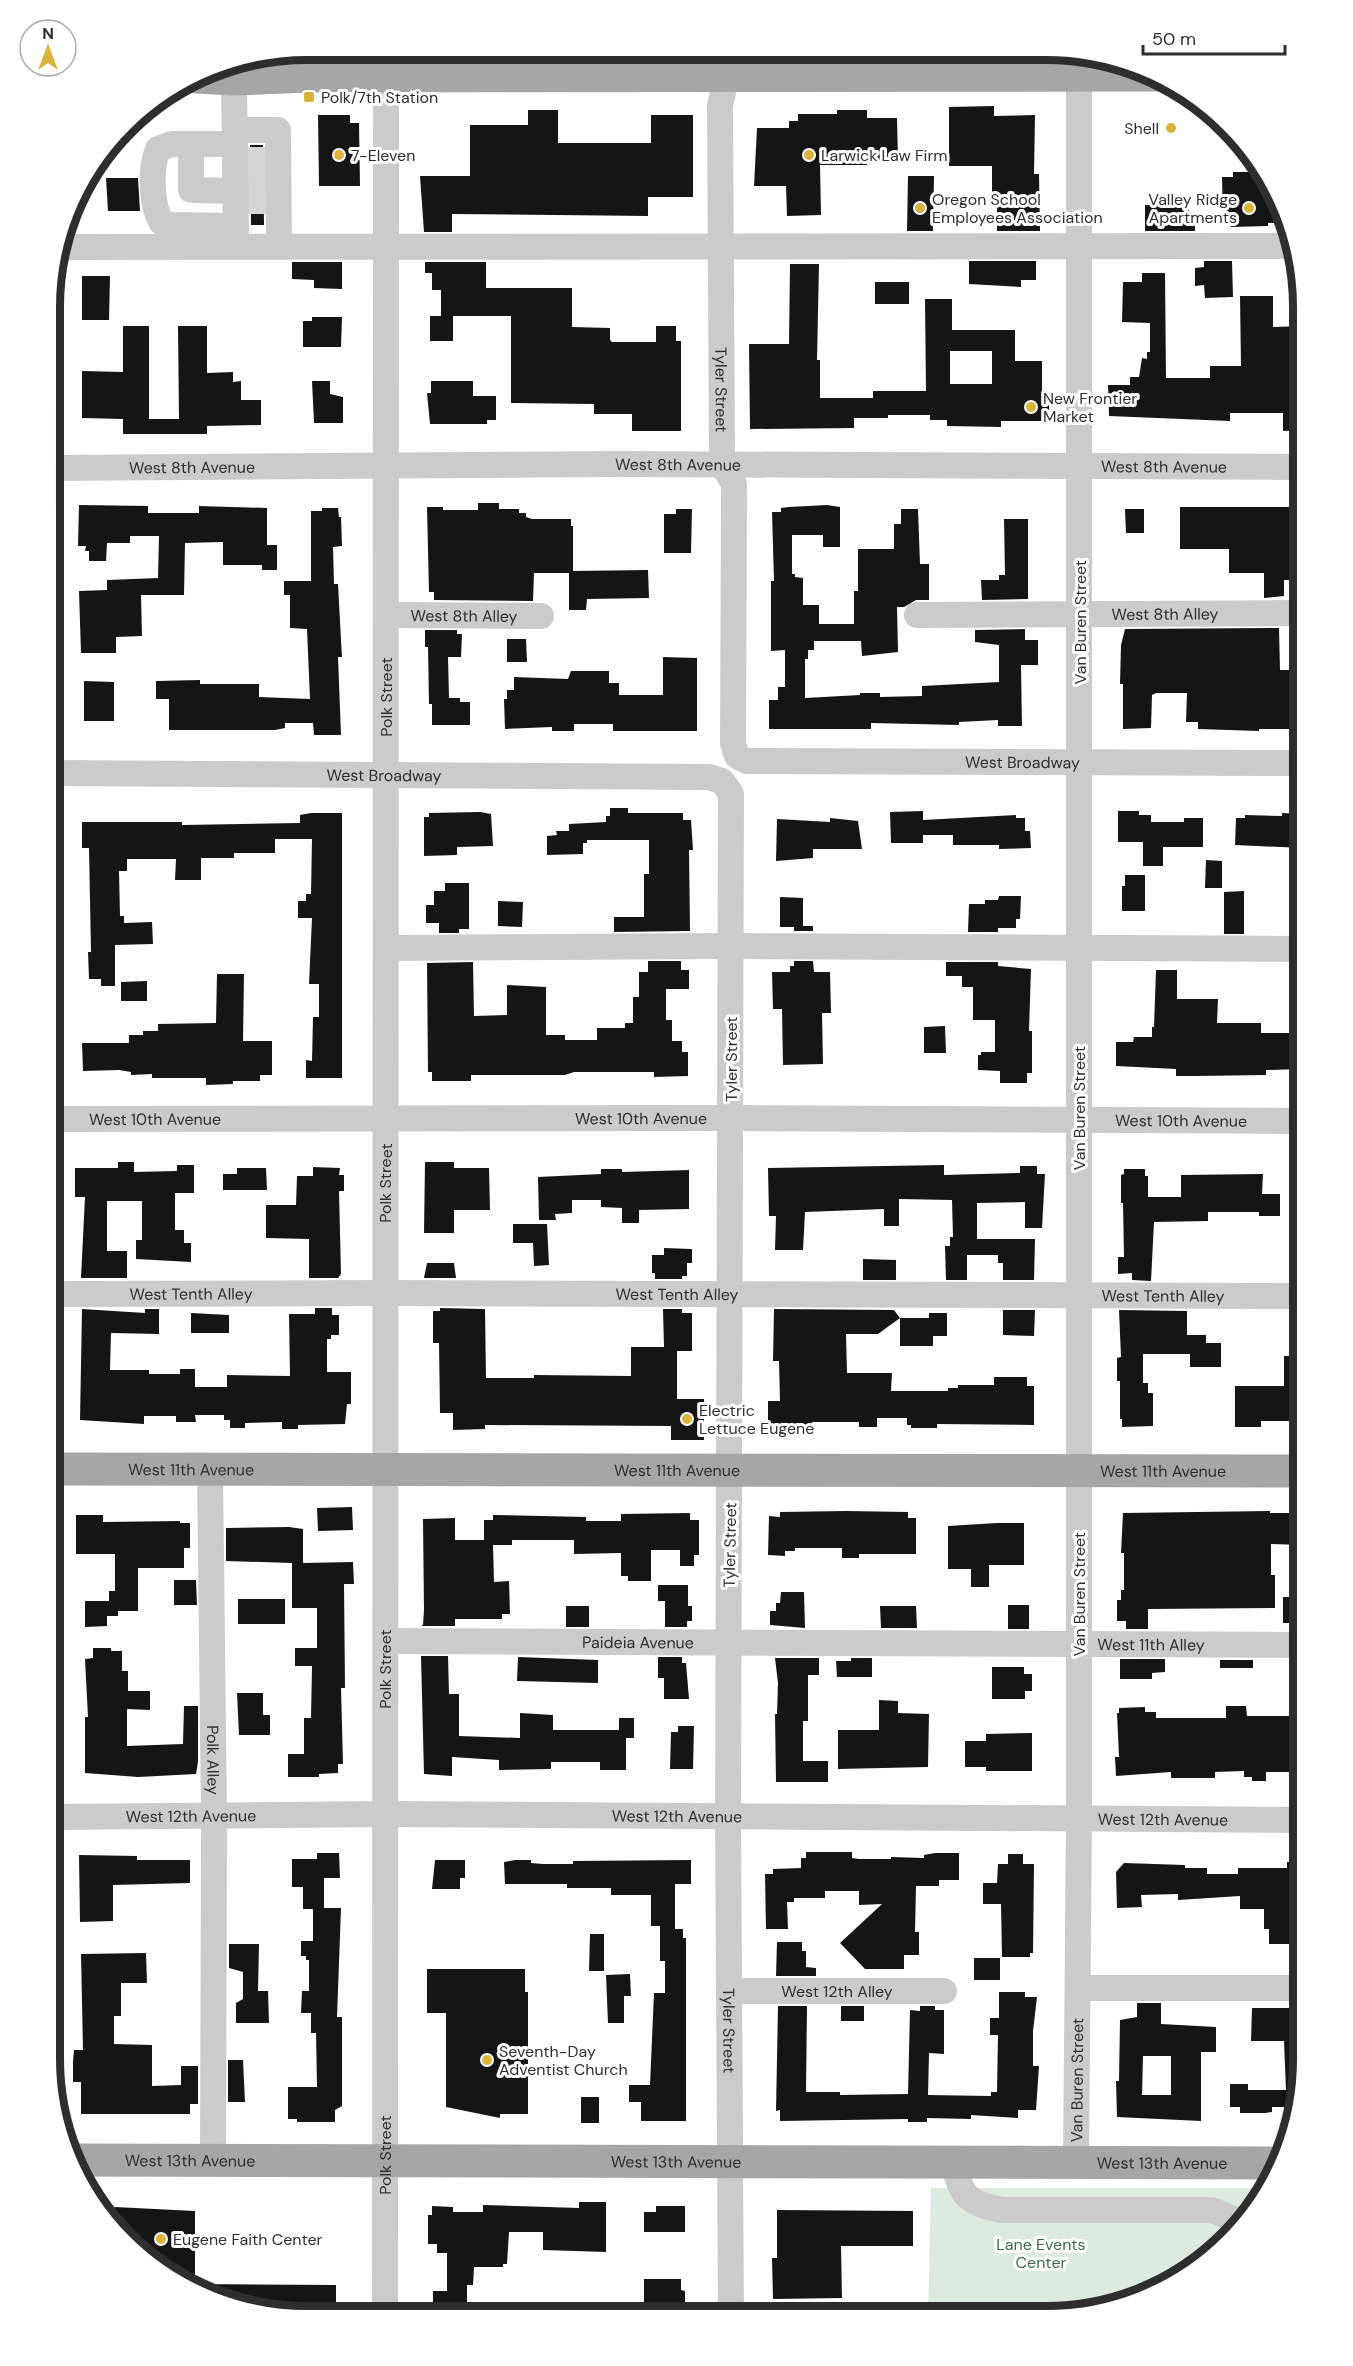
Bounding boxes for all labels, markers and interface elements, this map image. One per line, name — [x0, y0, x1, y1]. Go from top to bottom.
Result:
north arrow — [18, 18, 78, 78]
scale bar — [1143, 18, 1286, 56]
text: N — [42, 23, 54, 44]
text: 50 m — [1152, 27, 1196, 51]
place label: Polk/7th Station — [321, 87, 438, 108]
marker: Polk/7th Station — [302, 90, 316, 104]
place label: Shell — [1124, 118, 1159, 139]
marker: Shell — [1164, 121, 1178, 135]
place label: 7-Eleven — [351, 145, 415, 166]
place label: Larwick Law Firm — [821, 145, 948, 166]
marker: 7-Eleven — [332, 148, 346, 162]
marker: Larwick Law Firm — [802, 148, 816, 162]
place label: Oregon School Employees Association — [932, 189, 1103, 228]
place label: Valley Ridge Apartments — [1148, 189, 1237, 228]
marker: Oregon School Employees Association — [913, 201, 927, 215]
marker: Valley Ridge Apartments — [1242, 201, 1256, 215]
street label: Tyler Street — [711, 347, 732, 432]
place label: New Frontier Market — [1043, 388, 1137, 427]
marker: New Frontier Market — [1024, 400, 1038, 414]
street label: West 8th Avenue — [615, 453, 741, 475]
street label: West 8th Avenue — [129, 456, 255, 478]
street label: West 8th Avenue — [1101, 456, 1227, 477]
street label: Van Buren Street — [1070, 560, 1091, 684]
street label: West 8th Alley — [1111, 603, 1219, 624]
street label: West 8th Alley — [410, 605, 518, 626]
street label: Polk Street — [375, 657, 396, 737]
street label: West Broadway — [965, 751, 1080, 773]
street label: West Broadway — [327, 764, 442, 786]
street label: Tyler Street — [721, 1016, 742, 1102]
street label: Van Buren Street — [1069, 1046, 1090, 1170]
street label: West 10th Avenue — [89, 1108, 221, 1129]
street label: West 10th Avenue — [575, 1108, 707, 1129]
street label: West 10th Avenue — [1115, 1110, 1247, 1131]
street label: Polk Street — [375, 1143, 396, 1223]
street label: West Tenth Alley — [129, 1283, 253, 1304]
street label: West Tenth Alley — [615, 1283, 739, 1305]
street label: West Tenth Alley — [1101, 1285, 1225, 1306]
place label: Electric Lettuce Eugene — [699, 1400, 814, 1439]
marker: Electric Lettuce Eugene — [680, 1412, 694, 1426]
street label: West 11th Avenue — [128, 1459, 254, 1480]
street label: West 11th Avenue — [614, 1459, 740, 1481]
street label: West 11th Avenue — [1100, 1460, 1226, 1481]
street label: Tyler Street — [719, 1502, 741, 1588]
street label: Van Buren Street — [1069, 1532, 1090, 1656]
street label: Polk Street — [375, 1629, 396, 1709]
street label: Paideia Avenue — [582, 1631, 694, 1653]
street label: West 11th Alley — [1097, 1634, 1205, 1655]
street label: Polk Alley — [202, 1725, 224, 1795]
street label: West 12th Avenue — [126, 1805, 256, 1827]
street label: West 12th Avenue — [612, 1805, 742, 1827]
street label: West 12th Avenue — [1098, 1808, 1228, 1830]
street label: West 12th Alley — [781, 1981, 893, 2002]
street label: Tyler Street — [719, 1988, 740, 2073]
street label: Van Buren Street — [1066, 2018, 1088, 2142]
place label: Seventh-Day Adventist Church — [499, 2041, 628, 2080]
marker: Seventh-Day Adventist Church — [480, 2053, 494, 2067]
street label: Polk Street — [375, 2115, 396, 2195]
street label: West 13th Avenue — [125, 2150, 255, 2171]
street label: West 13th Avenue — [611, 2151, 741, 2172]
street label: West 13th Avenue — [1097, 2152, 1227, 2173]
place label: Eugene Faith Center — [173, 2229, 323, 2250]
marker: Eugene Faith Center — [154, 2232, 168, 2246]
park label: Lane Events Center — [996, 2234, 1086, 2273]

